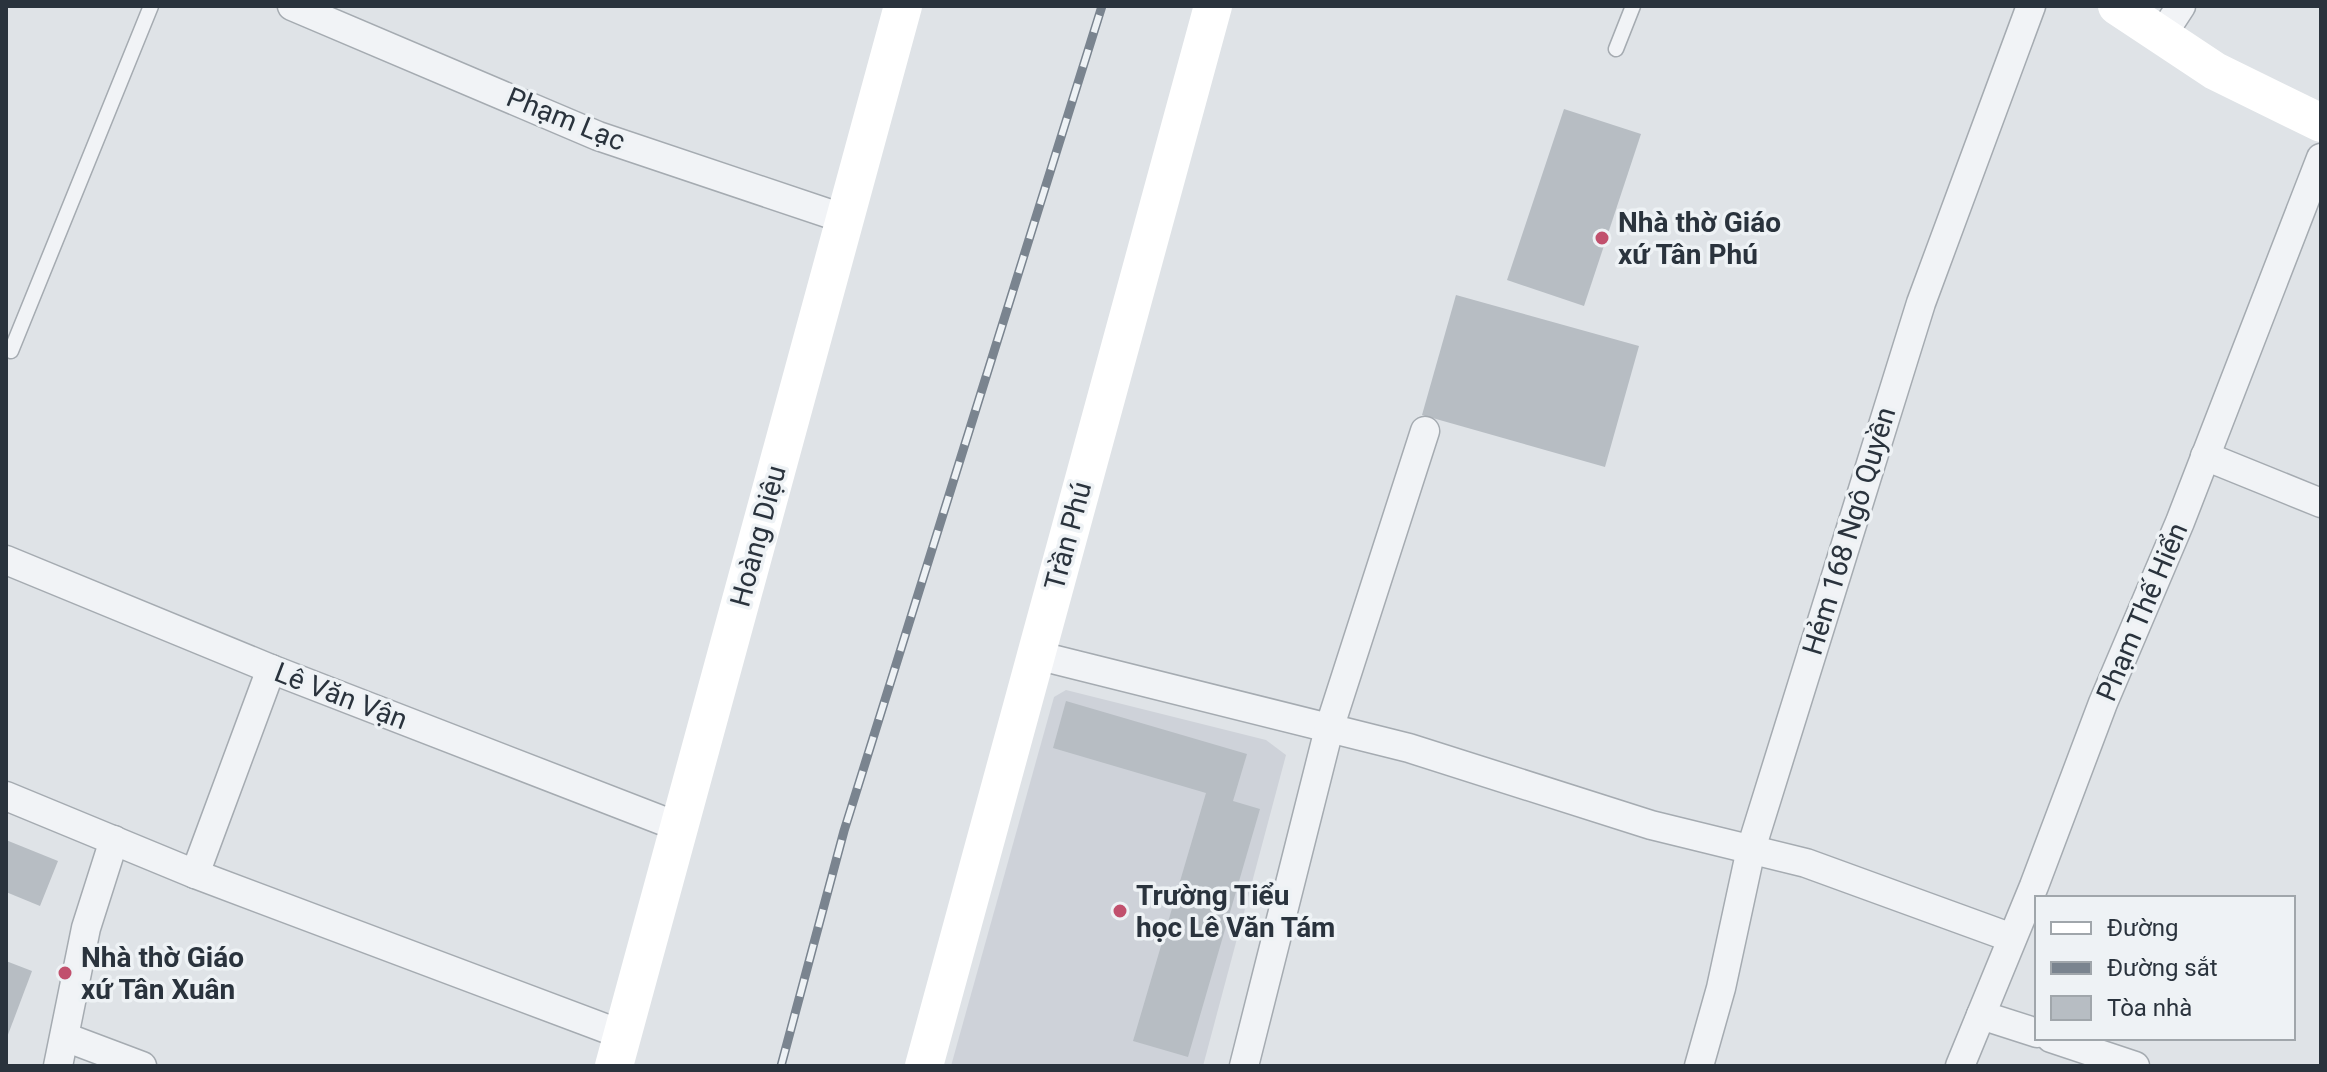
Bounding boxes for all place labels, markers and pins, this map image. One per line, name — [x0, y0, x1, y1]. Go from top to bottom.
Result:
place label: Nhà thờ Giáo xứ Tân Phú — [1618, 206, 1781, 271]
marker: Nhà thờ Giáo xứ Tân Phú — [1593, 229, 1611, 247]
place label: Trường Tiểu học Lê Văn Tám — [1136, 879, 1335, 944]
marker: Trường Tiểu học Lê Văn Tám — [1111, 902, 1129, 920]
place label: Nhà thờ Giáo xứ Tân Xuân — [81, 941, 244, 1006]
marker: Nhà thờ Giáo xứ Tân Xuân — [56, 964, 74, 982]

